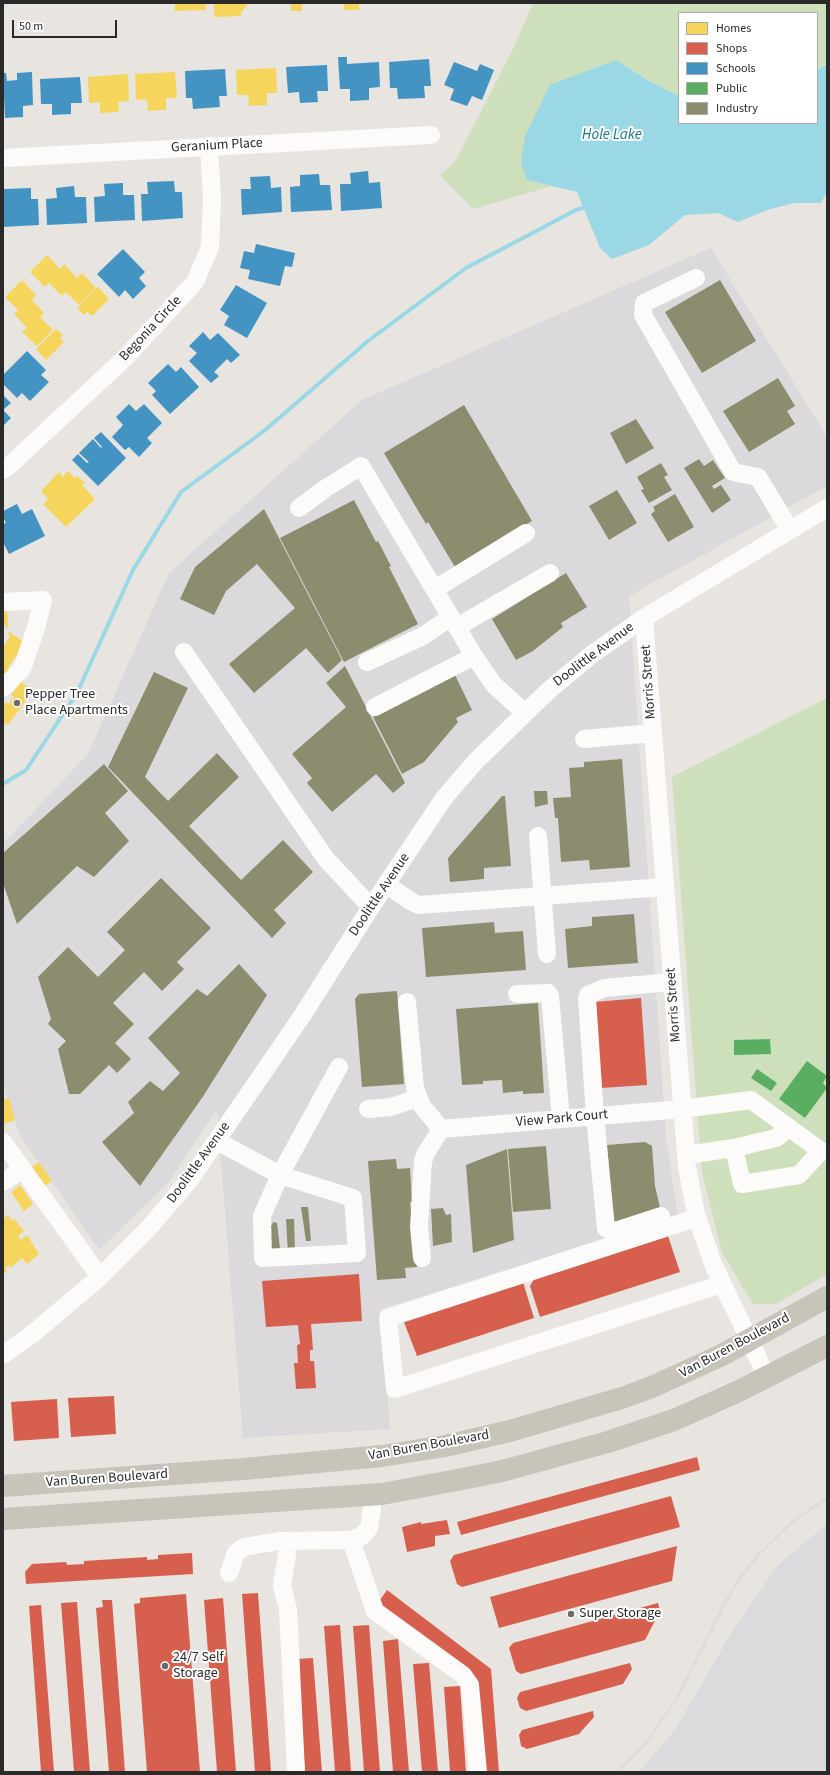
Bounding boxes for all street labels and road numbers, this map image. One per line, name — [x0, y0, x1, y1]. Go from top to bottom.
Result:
street label: Geranium Place — [171, 135, 263, 157]
street label: Begonia Circle — [116, 293, 186, 365]
street label: Doolittle Avenue — [550, 619, 638, 691]
street label: Morris Street — [638, 644, 660, 720]
street label: Doolittle Avenue — [346, 850, 414, 940]
street label: Morris Street — [663, 967, 685, 1043]
street label: View Park Court — [515, 1107, 609, 1131]
street label: Doolittle Avenue — [164, 1119, 234, 1207]
street label: Van Buren Boulevard — [677, 1310, 793, 1382]
street label: Van Buren Boulevard — [367, 1427, 491, 1465]
street label: Van Buren Boulevard — [45, 1466, 169, 1492]

